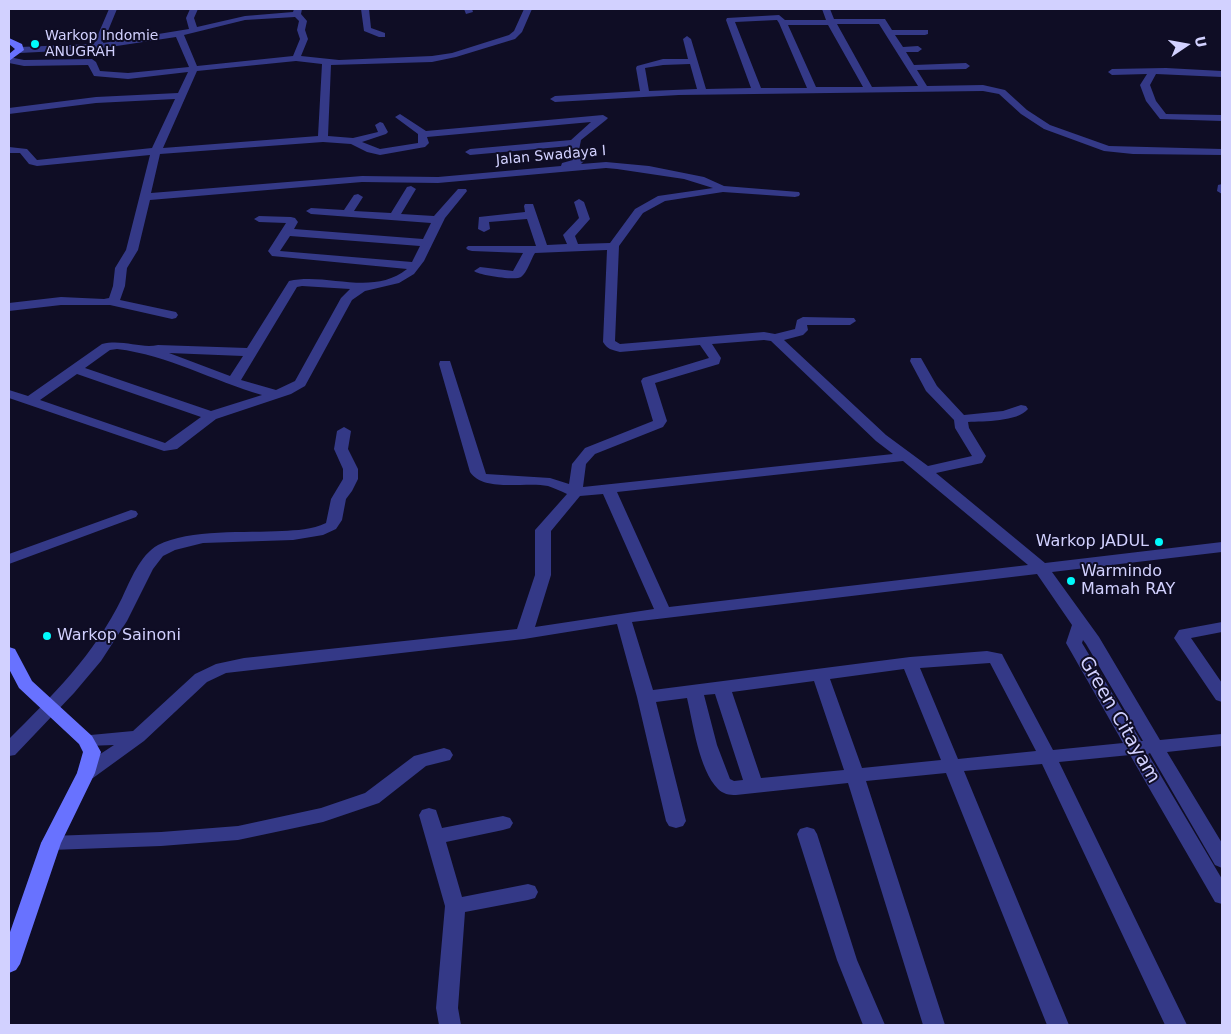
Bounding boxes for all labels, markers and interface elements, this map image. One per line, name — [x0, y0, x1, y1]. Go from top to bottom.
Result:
north arrow — [1161, 20, 1211, 70]
place label: Warkop Indomie ANUGRAH — [45, 28, 158, 60]
text: U — [1192, 35, 1210, 49]
marker: Warkop Indomie ANUGRAH — [29, 38, 41, 50]
street label: Jalan Swadaya I — [495, 143, 607, 169]
place label: Warkop JADUL — [1036, 532, 1149, 552]
marker: Warkop JADUL — [1153, 536, 1165, 548]
place label: Warmindo Mamah RAY — [1081, 562, 1175, 600]
marker: Warmindo Mamah RAY — [1065, 575, 1077, 587]
place label: Warkop Sainoni — [57, 626, 181, 646]
marker: Warkop Sainoni — [41, 630, 53, 642]
street label: Green Citayam — [1073, 653, 1165, 787]

